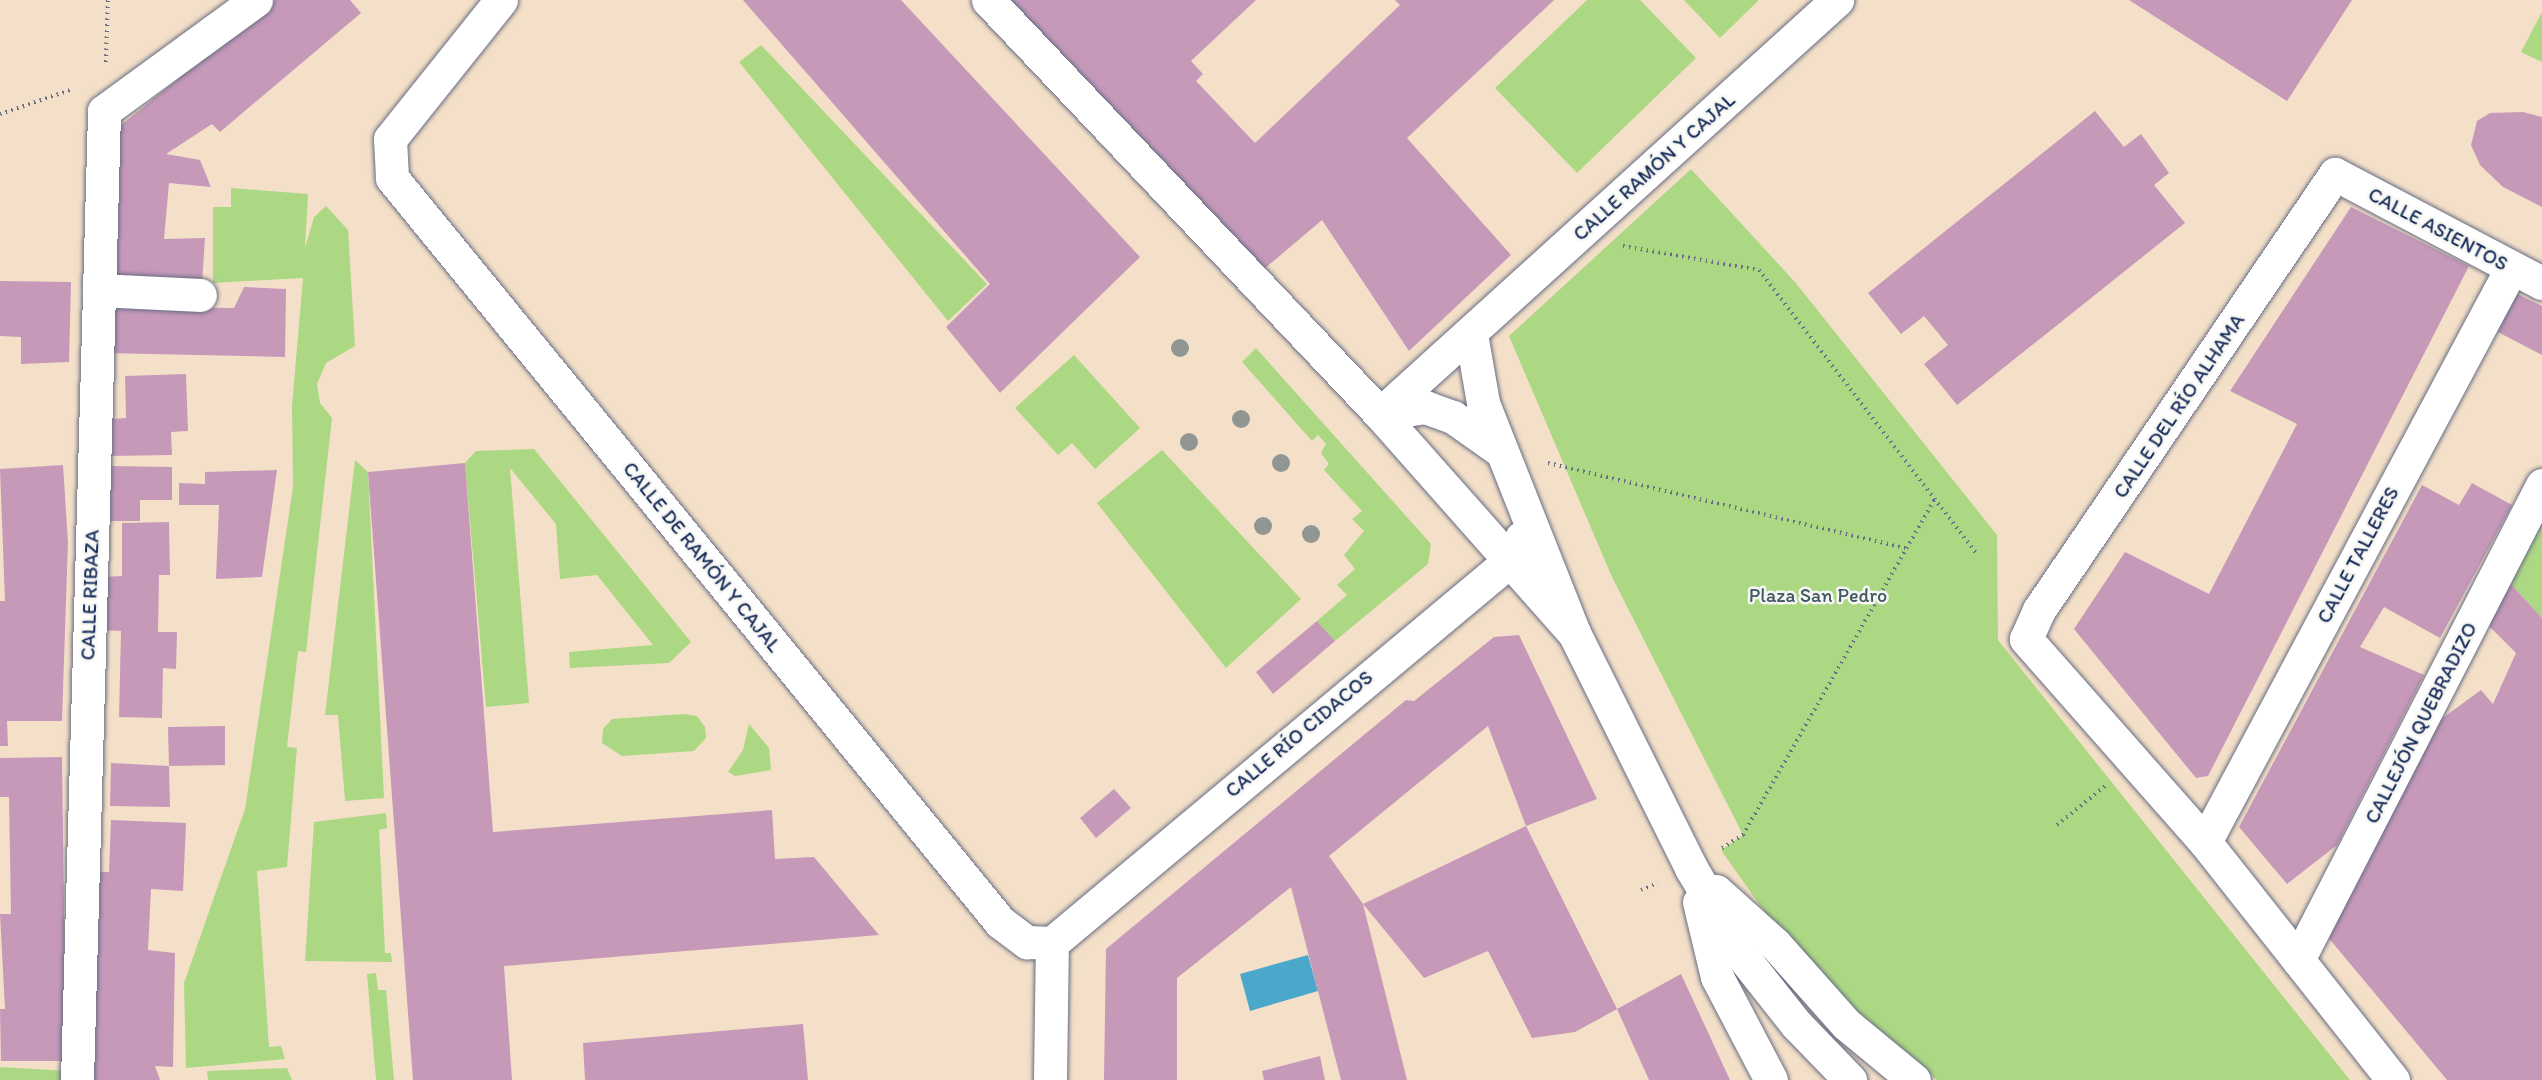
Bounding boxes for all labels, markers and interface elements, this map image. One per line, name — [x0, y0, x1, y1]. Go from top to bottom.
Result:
street label: CALLE RAMÓN Y CAJAL — [1568, 88, 1740, 246]
street label: CALLE ASIENTOS — [2365, 183, 2511, 275]
street label: CALLE DEL RÍO ALHAMA — [2108, 309, 2250, 503]
street label: CALLE DE RAMÓN Y CAJAL — [618, 457, 786, 657]
street label: CALLE TALLERES — [2312, 483, 2404, 627]
street label: CALLE RIBAZA — [76, 529, 104, 661]
park label: Plaza San Pedro — [1749, 583, 1887, 607]
street label: CALLEJÓN QUEBRADIZO — [2360, 618, 2482, 828]
street label: CALLE RÍO CIDACOS — [1221, 666, 1377, 802]

